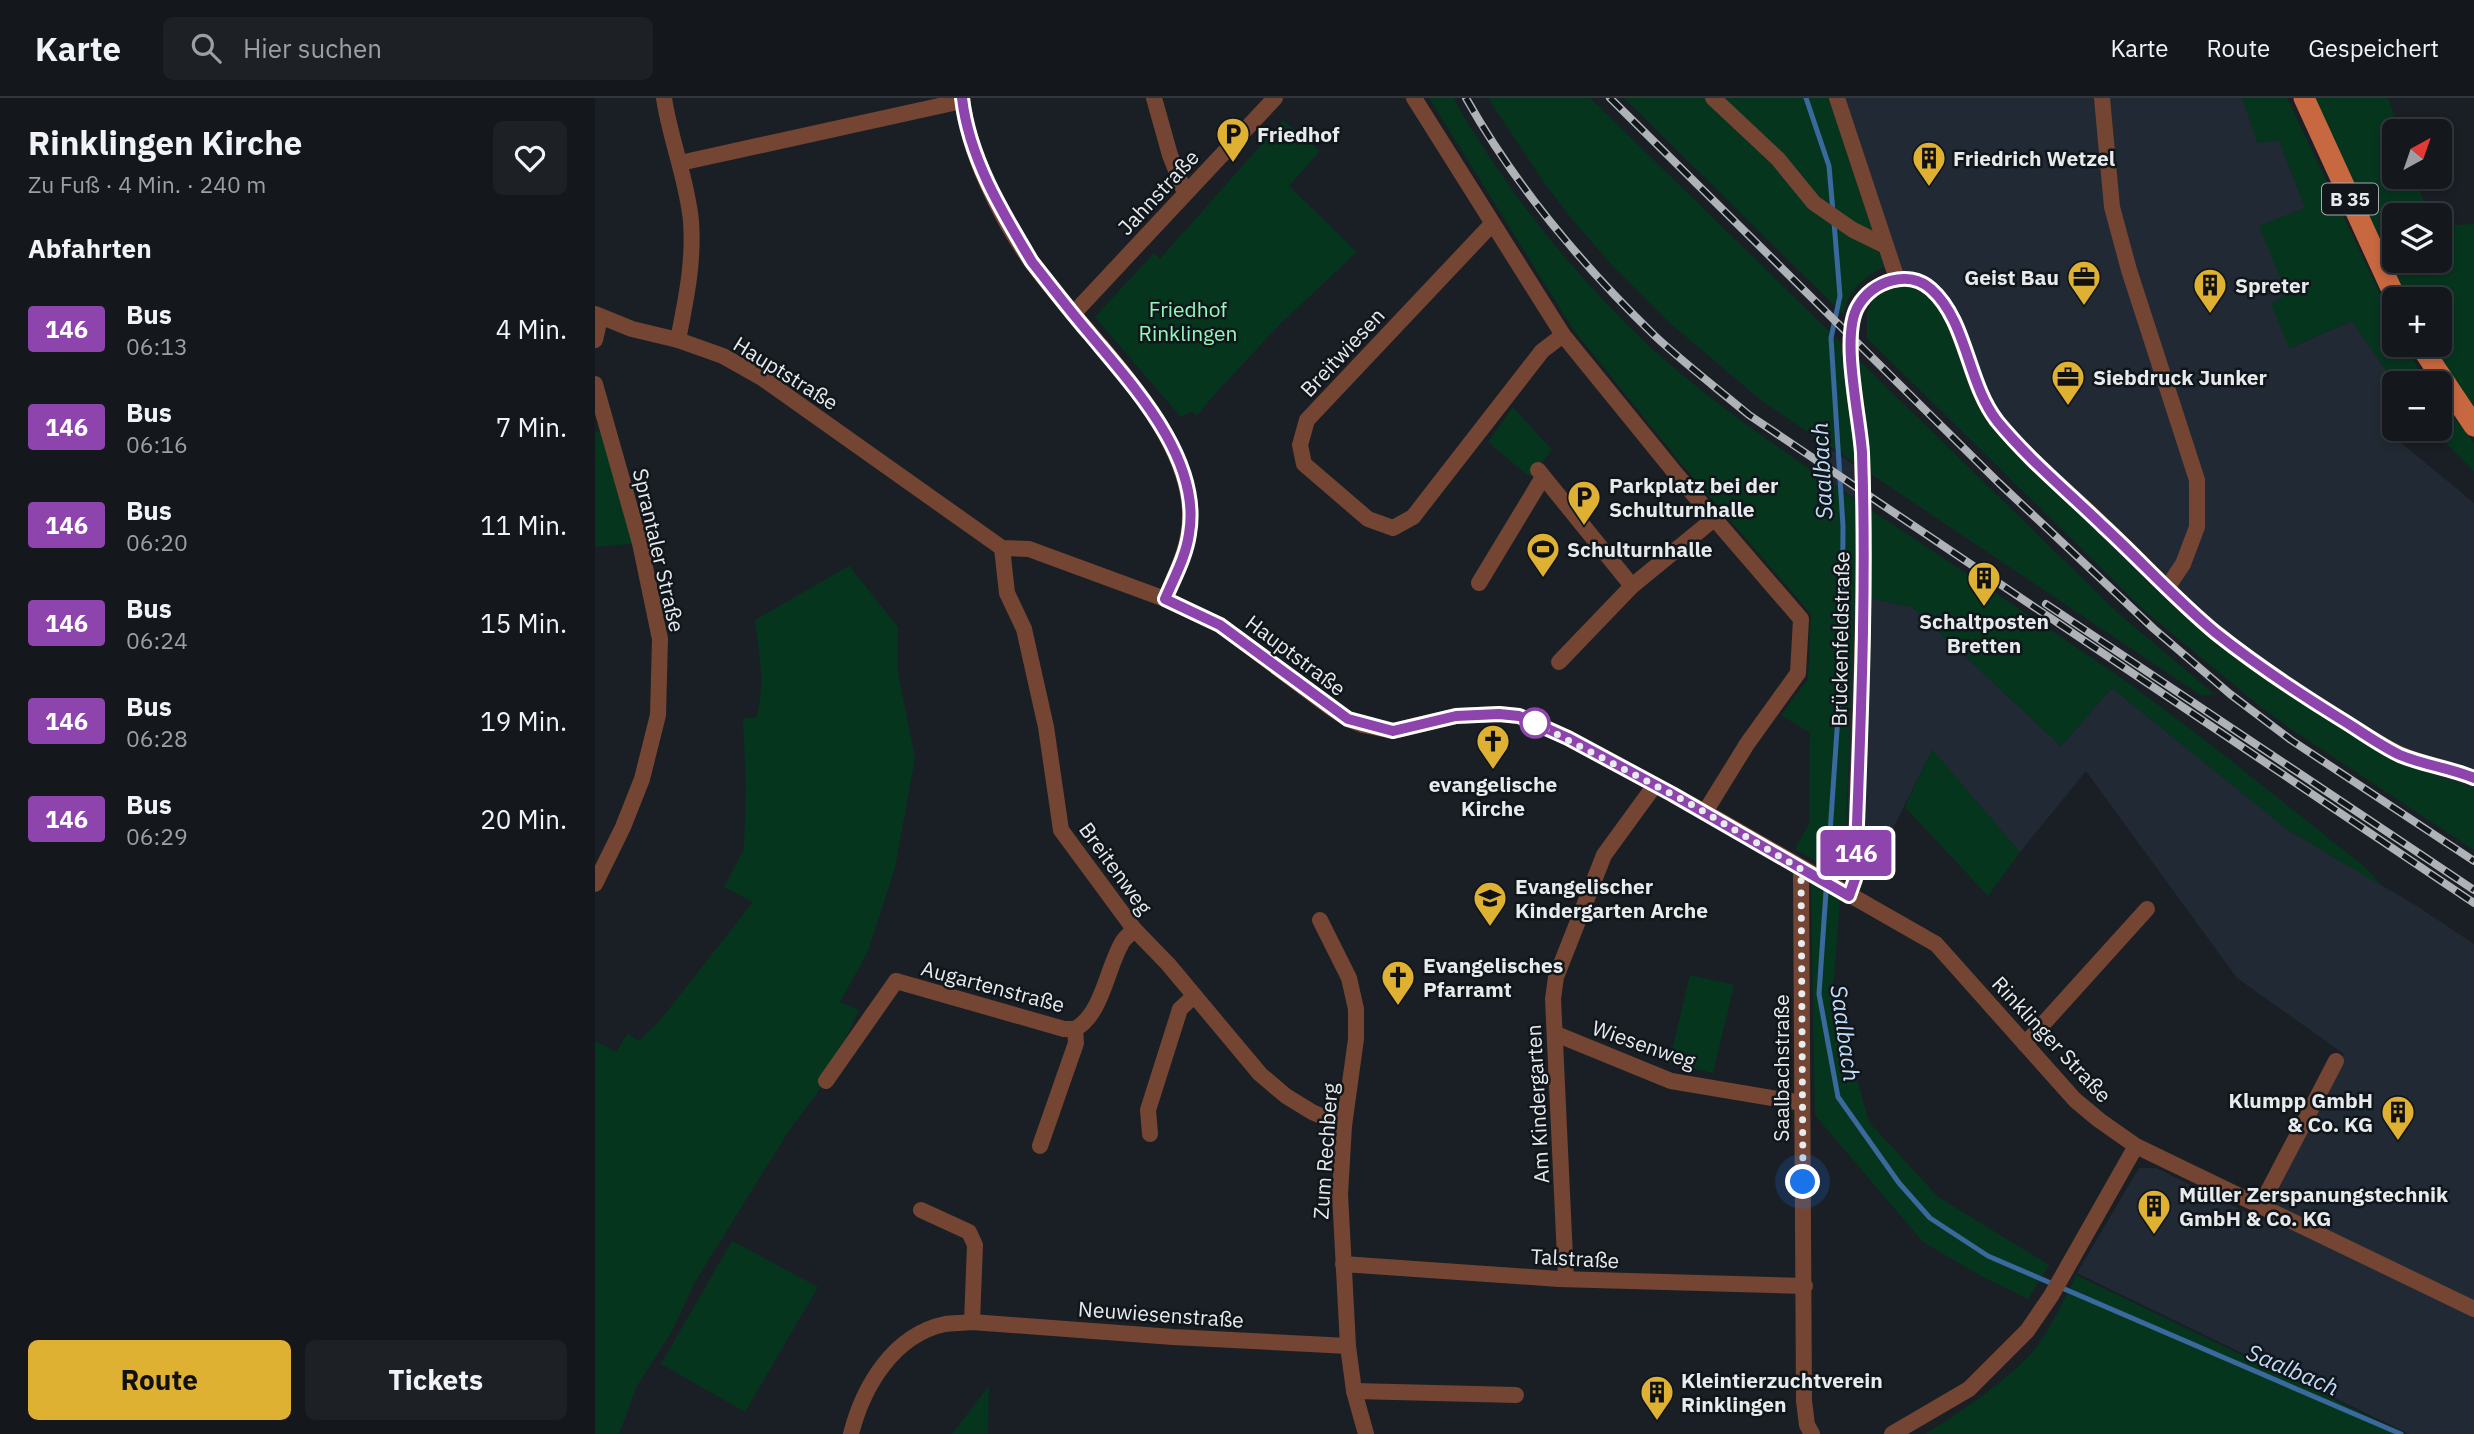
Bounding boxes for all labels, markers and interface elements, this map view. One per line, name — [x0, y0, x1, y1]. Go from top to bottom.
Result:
search box — [163, 17, 653, 80]
text: Karte — [35, 27, 121, 70]
icon: search — [187, 29, 225, 67]
text: Hier suchen — [243, 31, 382, 65]
text: Karte — [2110, 32, 2169, 64]
text: Route — [2207, 32, 2270, 64]
text: Gespeichert — [2308, 32, 2439, 64]
parking icon: Friedhof — [1214, 115, 1252, 164]
north arrow — [2382, 119, 2452, 189]
map controls — [2382, 119, 2452, 441]
place label: Friedhof — [1257, 120, 1340, 148]
text: Rinklingen Kirche — [28, 121, 302, 164]
button: heart — [493, 121, 567, 195]
building icon: Friedrich Wetzel — [1910, 139, 1948, 188]
street label: Jahnstraße — [1111, 143, 1205, 241]
place label: Friedrich Wetzel — [1953, 144, 2115, 172]
text: Zu Fuß · 4 Min. · 240 m — [28, 169, 266, 199]
road number: B 35 — [2322, 184, 2378, 214]
button: layers — [2382, 203, 2452, 273]
text: Abfahrten — [28, 231, 152, 265]
office icon: Geist Bau — [2065, 258, 2103, 307]
place label: Geist Bau — [1964, 263, 2059, 291]
building icon: Spreter — [2191, 266, 2229, 315]
place label: Spreter — [2235, 271, 2310, 299]
button: + — [2382, 287, 2452, 357]
park label: Friedhof Rinklingen — [1139, 295, 1238, 347]
text: Bus — [126, 297, 172, 331]
street label: Breitwiesen — [1294, 301, 1390, 403]
text: 4 Min. — [496, 312, 567, 346]
text: 146 — [45, 313, 88, 345]
street label: Hauptstraße — [728, 330, 844, 416]
text: 06:13 — [126, 331, 188, 361]
office icon: Siebdruck Junker — [2049, 358, 2087, 407]
place label: Siebdruck Junker — [2093, 363, 2268, 391]
button: − — [2382, 371, 2452, 441]
text: Bus — [126, 395, 172, 429]
text: 7 Min. — [496, 410, 567, 444]
text: 146 — [45, 411, 88, 443]
water label: Saalbach — [1803, 422, 1839, 520]
text: 06:16 — [126, 429, 188, 459]
street label: Sprantaler Straße — [627, 465, 691, 635]
place label: Parkplatz bei der Schulturnhalle — [1609, 471, 1779, 523]
parking icon: Parkplatz bei der Schulturnhalle — [1565, 478, 1603, 527]
text: Bus — [126, 493, 172, 527]
text: 11 Min. — [480, 508, 567, 542]
text: 146 — [45, 509, 88, 541]
text: 06:20 — [126, 527, 188, 557]
sports icon: Schulturnhalle — [1524, 530, 1562, 579]
place label: Schulturnhalle — [1567, 535, 1713, 563]
street label: Brückenfeldstraße — [1824, 551, 1856, 727]
building icon: Schaltposten Bretten — [1965, 559, 2003, 608]
text: Bus — [126, 591, 172, 625]
text: 15 Min. — [480, 606, 567, 640]
text: 146 — [45, 607, 88, 639]
place label: Schaltposten Bretten — [1919, 607, 2049, 659]
street label: Hauptstraße — [1240, 608, 1352, 702]
text: 06:24 — [126, 625, 188, 655]
text: Bus — [126, 689, 172, 723]
text: 19 Min. — [480, 704, 567, 738]
text: 146 — [45, 705, 88, 737]
unlabelled marker — [1520, 708, 1550, 738]
church icon: evangelische Kirche — [1474, 722, 1512, 771]
text: 06:28 — [126, 723, 188, 753]
place label: evangelische Kirche — [1429, 770, 1557, 822]
text: Bus — [126, 787, 172, 821]
text: 20 Min. — [480, 802, 567, 836]
text: 146 — [45, 803, 88, 835]
street label: Breitenweg — [1073, 816, 1159, 920]
text: 06:29 — [126, 821, 188, 851]
line badge: 146 — [1816, 830, 1896, 876]
text: 146 — [1834, 837, 1878, 869]
place label: Evangelischer Kindergarten Arche — [1515, 872, 1708, 924]
school or university icon: Evangelischer Kindergarten Arche — [1471, 879, 1509, 928]
place label: Evangelisches Pfarramt — [1423, 951, 1563, 1003]
street label: Augartenstraße — [918, 953, 1068, 1019]
church icon: Evangelisches Pfarramt — [1379, 958, 1417, 1007]
street label: Rinklinger Straße — [1986, 970, 2118, 1108]
water label: Saalbach — [1824, 983, 1868, 1083]
street label: Saalbachstraße — [1767, 994, 1795, 1142]
street label: Wiesenweg — [1589, 1013, 1699, 1075]
street label: Am Kindergarten — [1519, 1024, 1555, 1184]
street label: Zum Rechberg — [1306, 1082, 1344, 1220]
place label: Klumpp GmbH & Co. KG — [2229, 1086, 2373, 1138]
building icon: Klumpp GmbH & Co. KG — [2379, 1093, 2417, 1142]
your location — [1785, 1164, 1820, 1199]
place label: Müller Zerspanungstechnik GmbH & Co. KG — [2179, 1180, 2449, 1232]
building icon: Müller Zerspanungstechnik GmbH & Co. KG — [2135, 1187, 2173, 1236]
street label: Talstraße — [1530, 1242, 1620, 1274]
street label: Neuwiesenstraße — [1077, 1294, 1245, 1334]
water label: Saalbach — [2243, 1336, 2343, 1402]
button: Route — [28, 1340, 291, 1420]
button: Tickets — [305, 1340, 567, 1420]
place label: Kleintierzuchtverein Rinklingen — [1681, 1366, 1883, 1418]
building icon: Kleintierzuchtverein Rinklingen — [1638, 1373, 1676, 1422]

